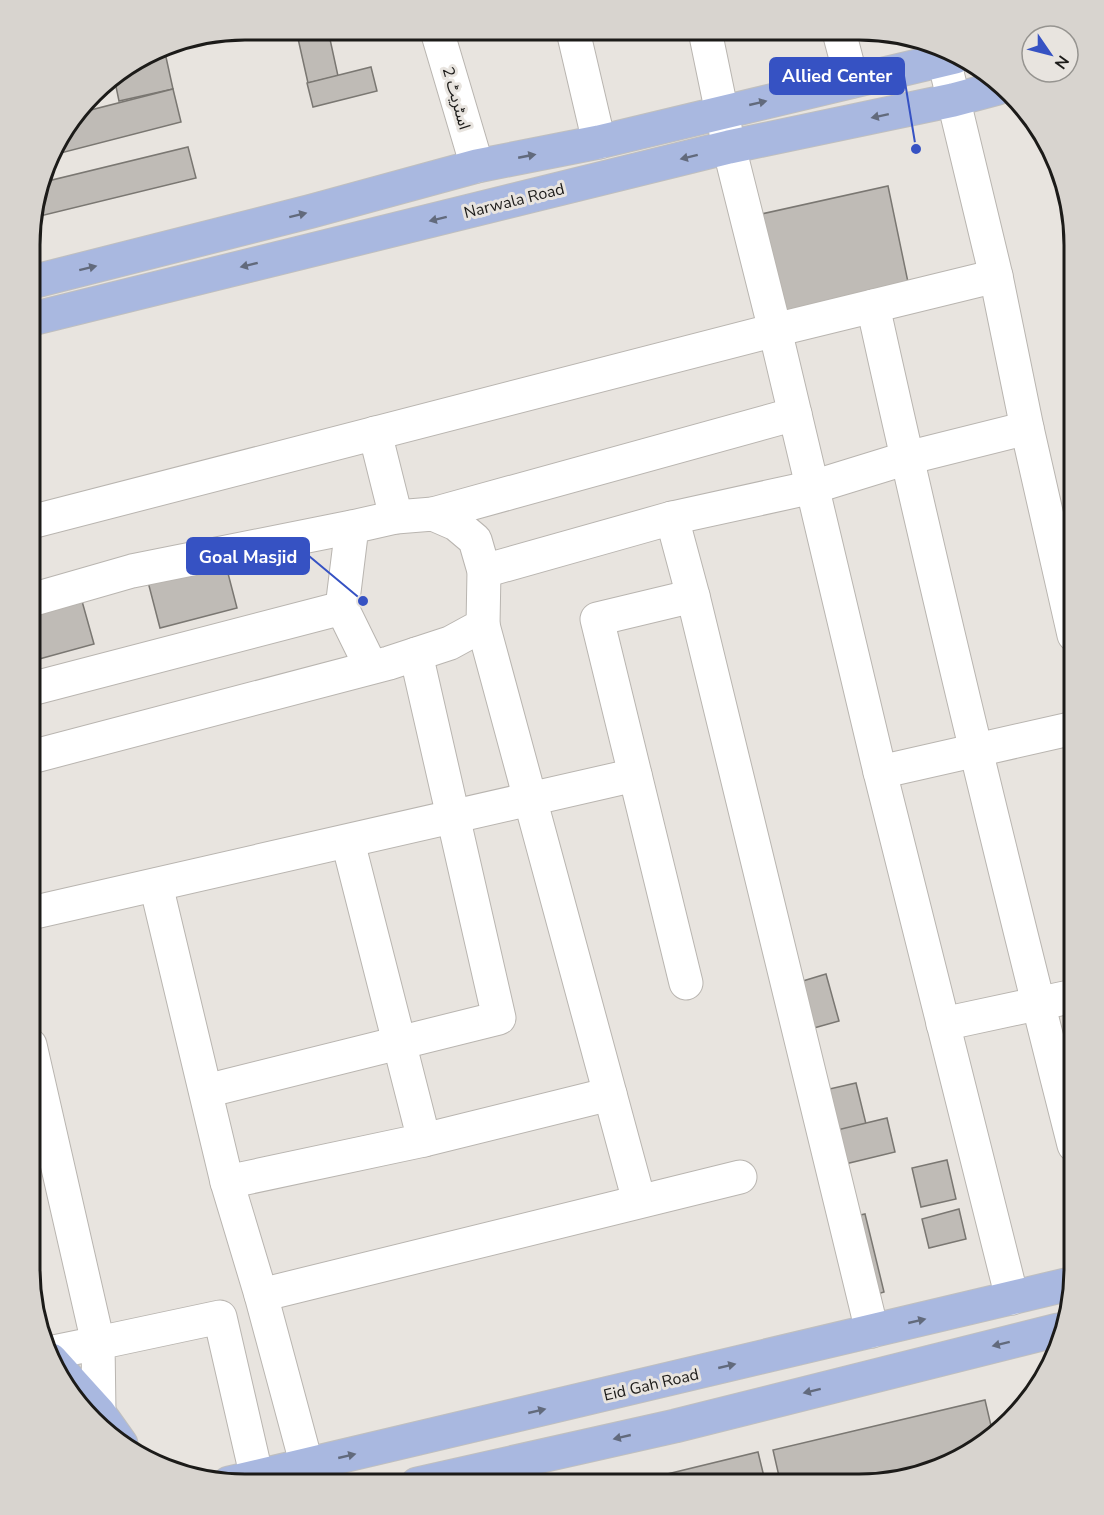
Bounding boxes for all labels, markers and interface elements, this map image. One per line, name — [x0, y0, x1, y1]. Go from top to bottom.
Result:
north arrow — [1020, 24, 1080, 84]
text: N — [1049, 51, 1074, 73]
callout: Allied Center — [770, 58, 904, 94]
street label: اسٹریٹ 2 — [437, 64, 475, 132]
text: Allied Center — [782, 64, 892, 88]
one-way arrow — [749, 97, 767, 107]
one-way arrow — [870, 112, 889, 121]
one-way arrow — [518, 151, 537, 160]
one-way arrow — [680, 152, 698, 162]
street label: Narwala Road — [462, 178, 567, 224]
one-way arrow — [289, 209, 307, 219]
one-way arrow — [429, 214, 448, 224]
one-way arrow — [240, 261, 258, 271]
one-way arrow — [79, 262, 98, 272]
callout: Goal Masjid — [187, 538, 309, 574]
text: Goal Masjid — [199, 545, 297, 569]
one-way arrow — [907, 1315, 926, 1325]
one-way arrow — [992, 1340, 1010, 1350]
one-way arrow — [718, 1360, 736, 1370]
street label: Eid Gah Road — [601, 1363, 701, 1407]
one-way arrow — [803, 1387, 821, 1397]
one-way arrow — [528, 1406, 547, 1415]
one-way arrow — [613, 1433, 632, 1443]
one-way arrow — [338, 1451, 357, 1461]

